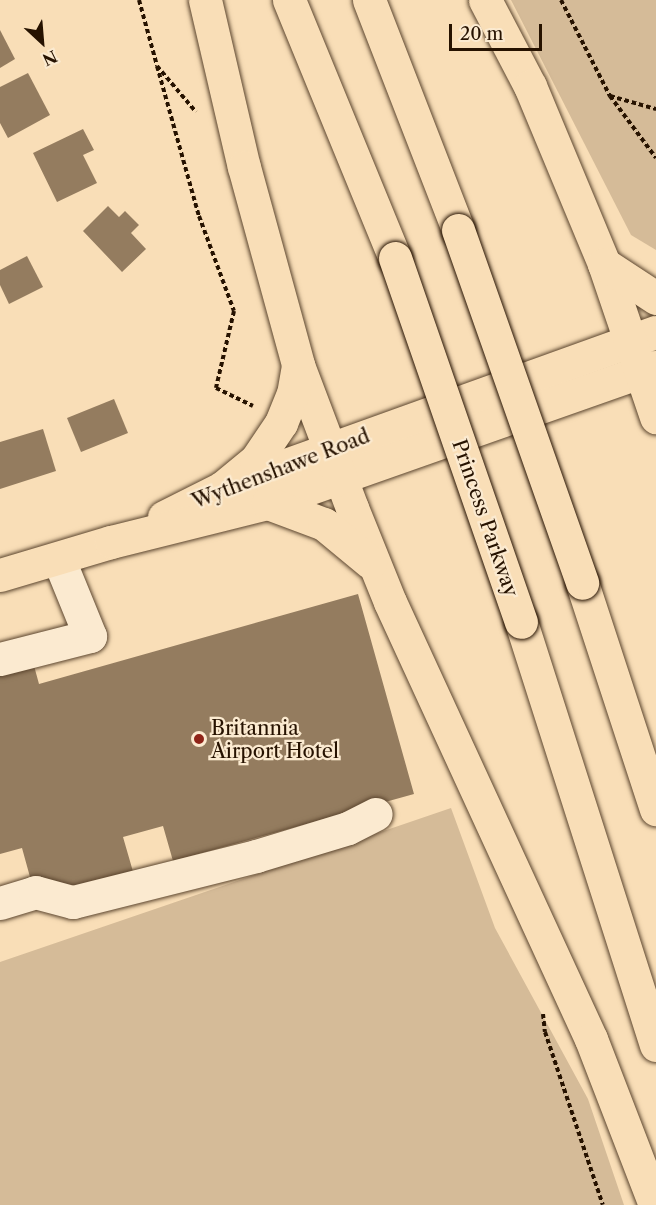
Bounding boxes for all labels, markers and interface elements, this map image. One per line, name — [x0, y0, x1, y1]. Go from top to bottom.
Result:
north arrow — [12, 12, 72, 72]
scale bar — [452, 12, 545, 50]
text: 20 m — [460, 23, 503, 45]
text: N — [39, 46, 61, 70]
street label: Wythenshawe Road — [189, 424, 373, 514]
street label: Princess Parkway — [447, 436, 523, 600]
place label: Britannia Airport Hotel — [211, 716, 339, 763]
marker: Britannia Airport Hotel — [192, 732, 206, 746]

